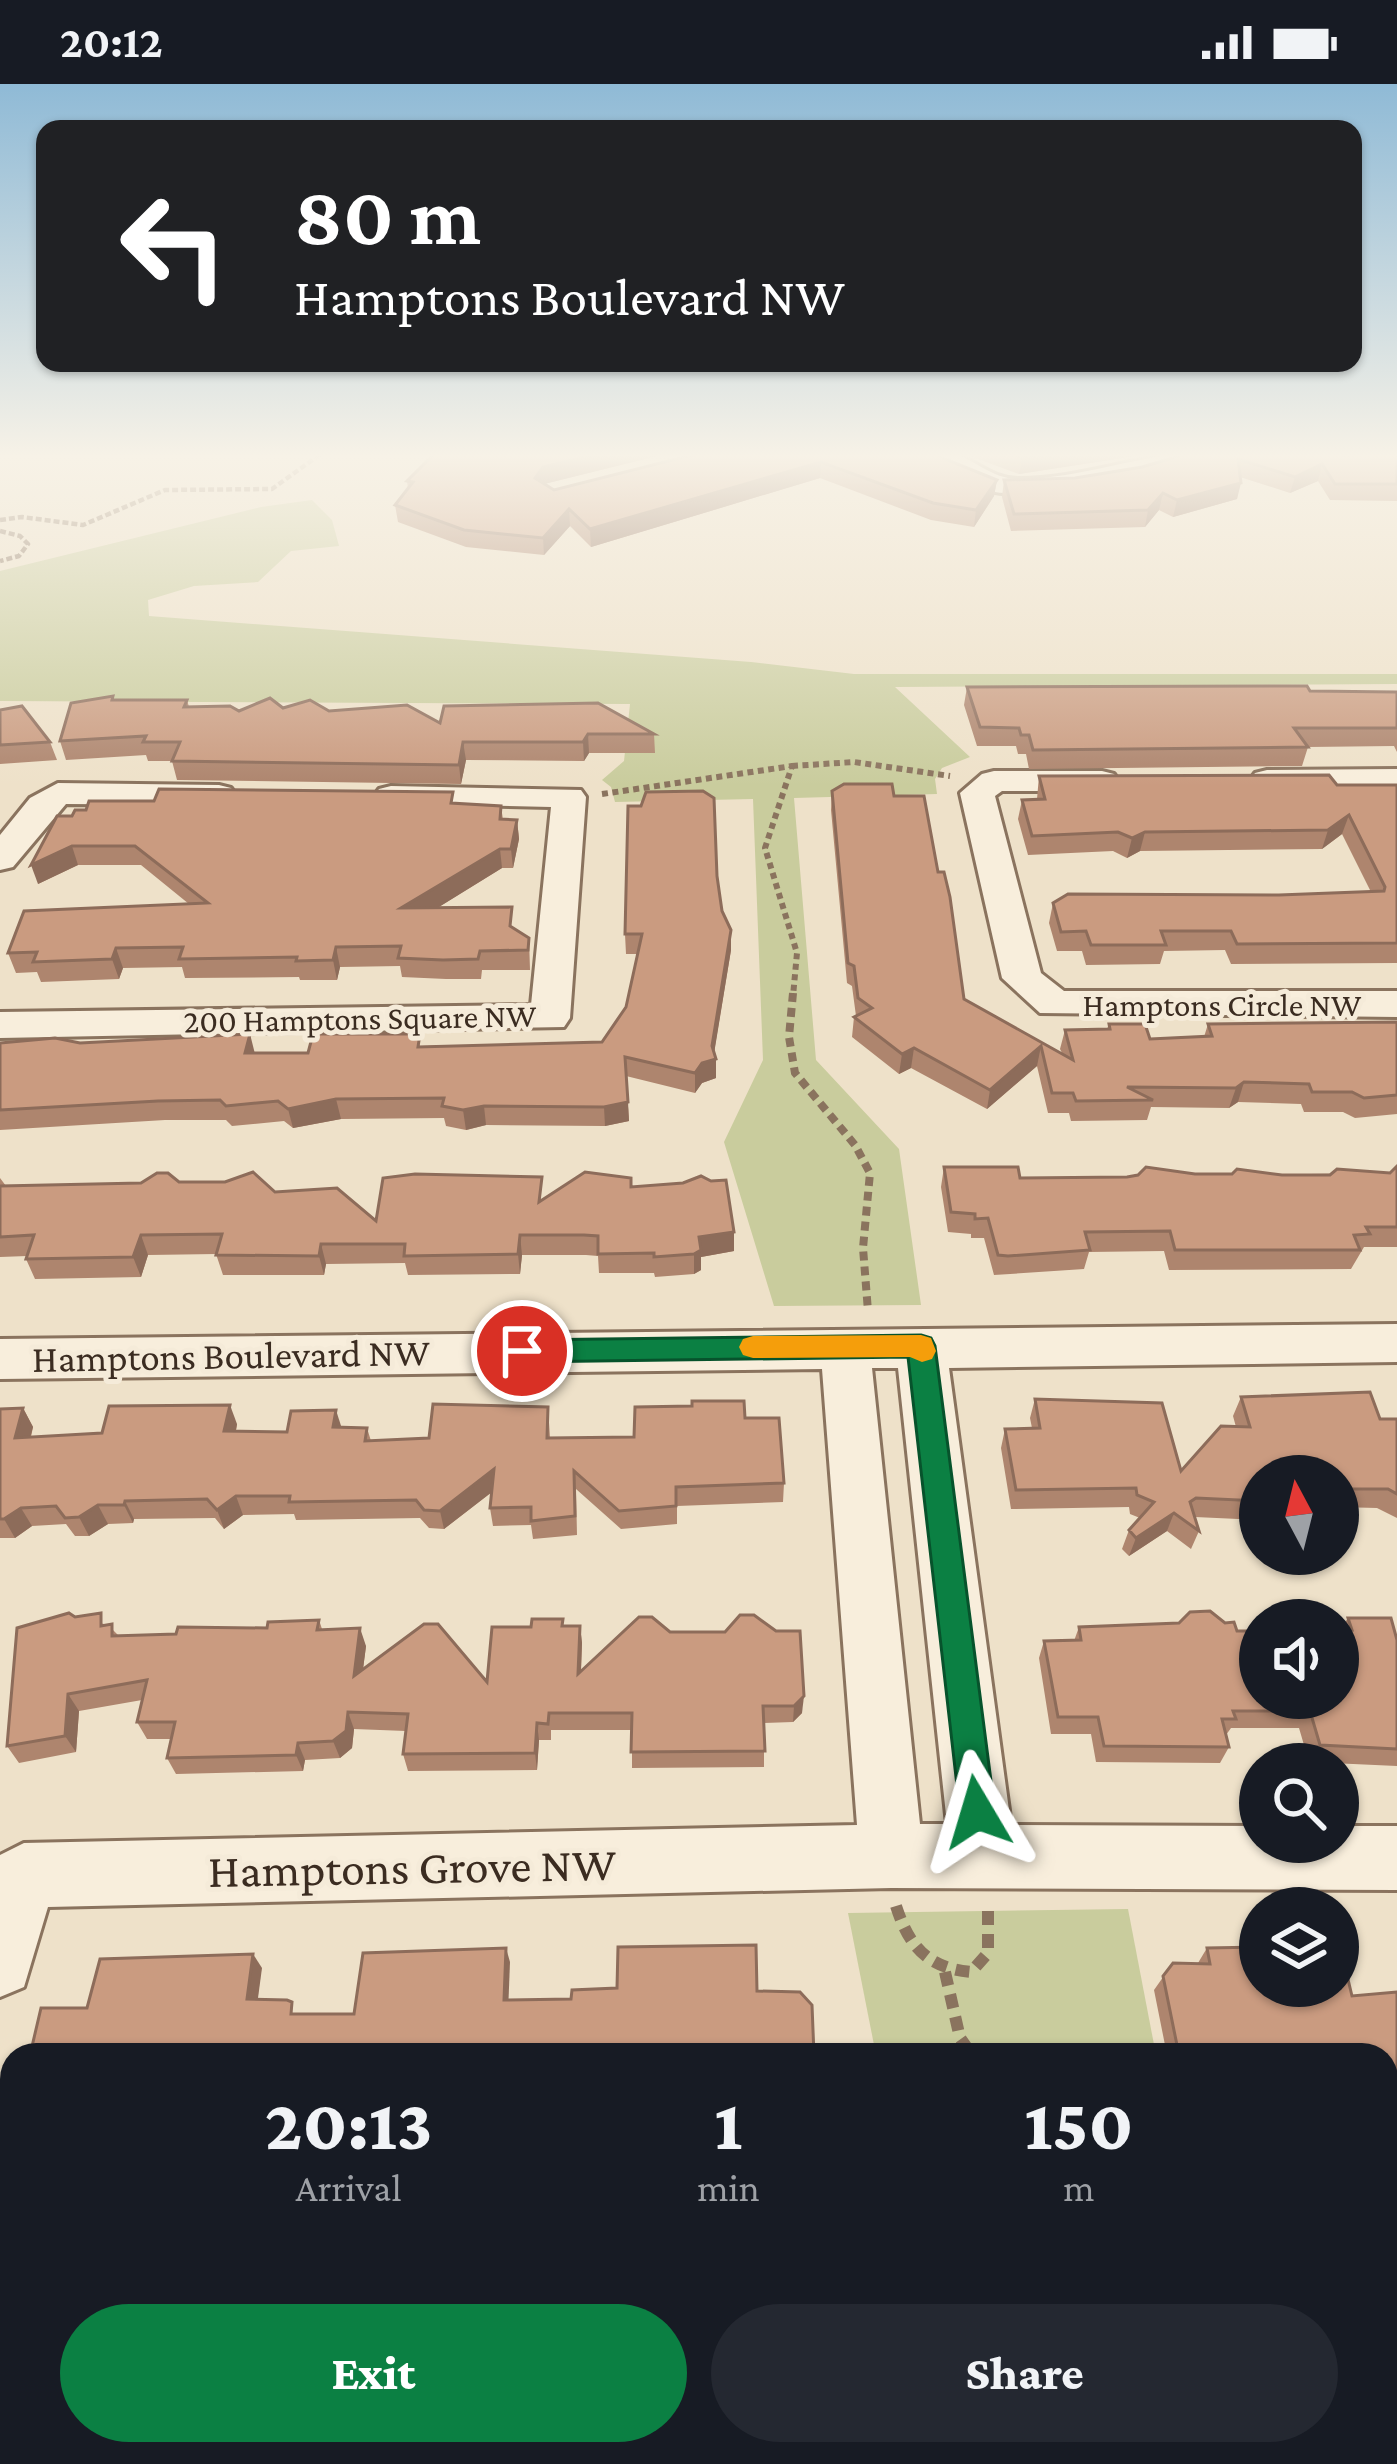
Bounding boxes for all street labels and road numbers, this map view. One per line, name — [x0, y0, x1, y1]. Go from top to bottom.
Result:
street label: Hamptons Circle NW — [1083, 986, 1362, 1023]
street label: 200 Hamptons Square NW — [183, 996, 537, 1040]
street label: Hamptons Boulevard NW — [32, 1330, 430, 1381]
street label: Hamptons Grove NW — [208, 1837, 616, 1898]

